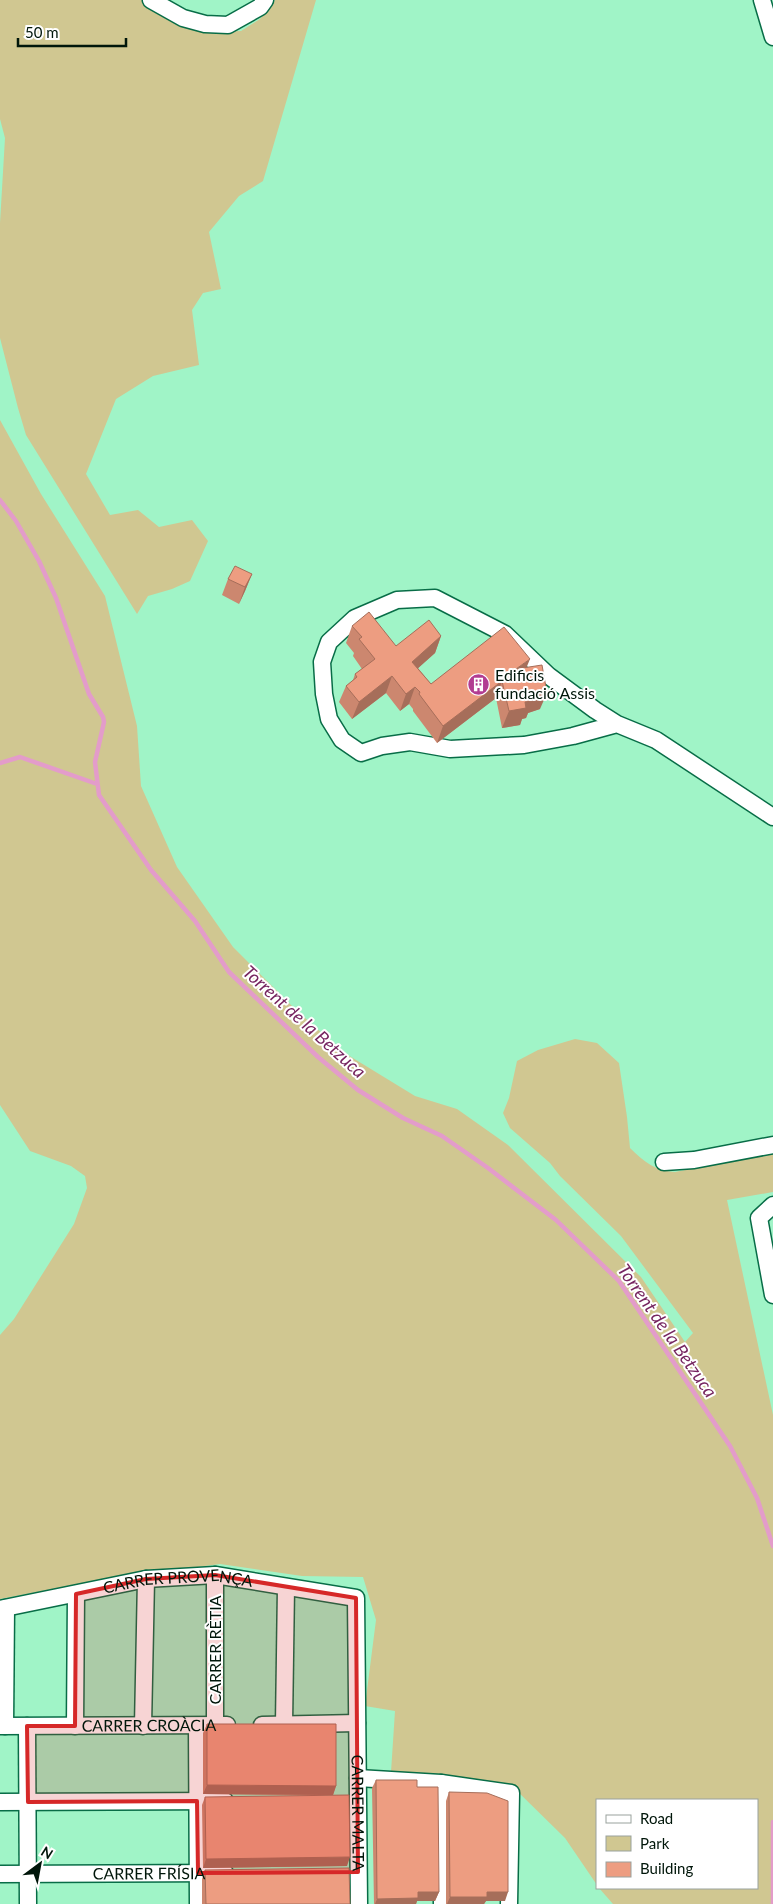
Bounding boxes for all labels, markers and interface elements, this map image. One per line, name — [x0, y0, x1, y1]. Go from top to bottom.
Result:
scale bar — [18, 15, 125, 47]
text: 50 m — [25, 23, 59, 41]
place label: Edificis fundació Assis — [495, 665, 595, 702]
building icon: Edificis fundació Assis — [467, 672, 491, 696]
water label: Torrent de la Betzuca — [239, 960, 371, 1082]
water label: Torrent de la Betzuca — [614, 1260, 722, 1401]
street label: CARRER PROVENÇA — [101, 1565, 255, 1597]
street label: CARRER RÈTIA — [205, 1595, 224, 1704]
street label: CARRER CROÀCIA — [82, 1715, 217, 1735]
street label: CARRER MALTA — [349, 1755, 369, 1871]
legend — [596, 1799, 758, 1889]
text: Road — [640, 1809, 673, 1827]
text: Park — [640, 1834, 670, 1852]
north arrow — [15, 1839, 65, 1889]
text: N — [38, 1842, 56, 1863]
text: Building — [640, 1859, 693, 1877]
street label: CARRER FRÍSIA — [93, 1863, 205, 1883]

